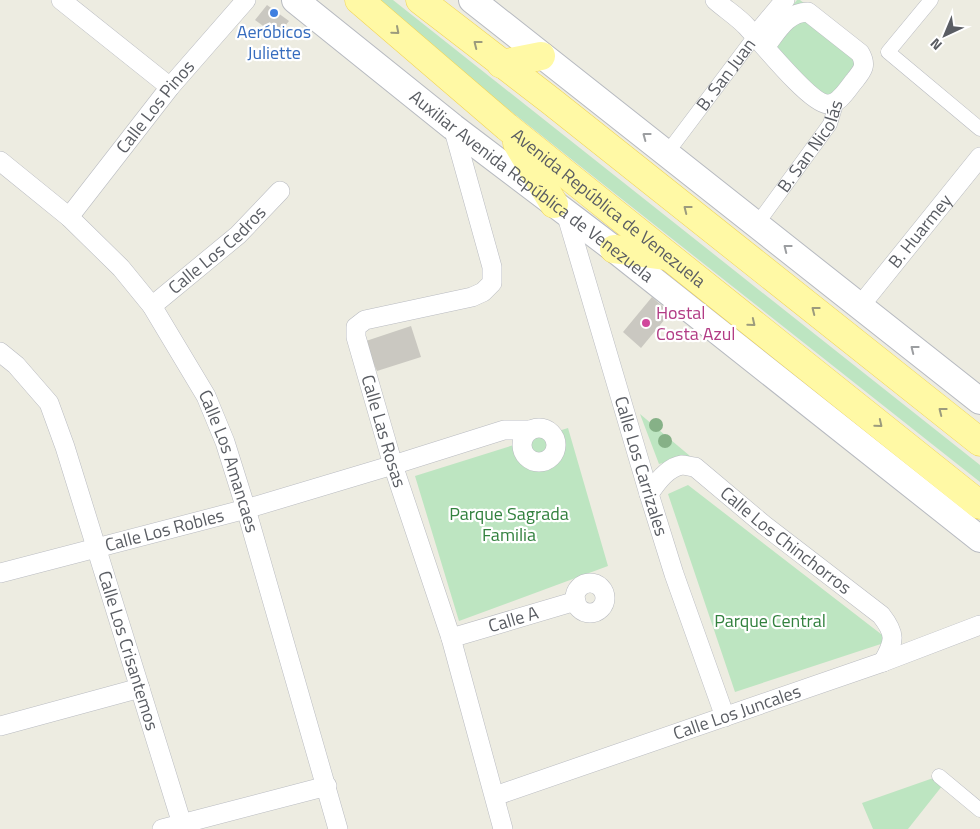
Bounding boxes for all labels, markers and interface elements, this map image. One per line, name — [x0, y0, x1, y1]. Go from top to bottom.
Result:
marker: Aeróbicos Juliette — [268, 7, 280, 19]
north arrow — [920, 10, 970, 60]
place label: Aeróbicos Juliette — [237, 18, 311, 66]
one-way arrow — [391, 26, 400, 35]
street label: B. San Juan — [689, 32, 762, 116]
text: N — [925, 34, 946, 56]
one-way arrow — [474, 42, 483, 50]
street label: Calle Los Pinos — [109, 54, 201, 159]
street label: Auxiliar Avenida República de Venezuela — [406, 85, 656, 287]
street label: B. San Nicolás — [770, 97, 850, 198]
street label: Avenida República de Venezuela — [508, 123, 710, 293]
one-way arrow — [643, 134, 652, 142]
street label: B. Huarmey — [882, 188, 958, 274]
street label: Calle Los Cedros — [162, 199, 272, 300]
one-way arrow — [684, 206, 693, 215]
one-way arrow — [784, 245, 793, 253]
place label: Hostal Costa Azul — [656, 299, 735, 347]
one-way arrow — [811, 307, 820, 316]
marker: Hostal Costa Azul — [640, 317, 652, 329]
one-way arrow — [746, 318, 755, 326]
one-way arrow — [911, 346, 920, 354]
street label: Calle Las Rosas — [355, 371, 414, 491]
street label: Calle Los Amancaes — [192, 384, 266, 536]
street label: Calle Los Carrizales — [608, 393, 675, 539]
one-way arrow — [939, 409, 948, 417]
one-way arrow — [873, 419, 882, 427]
street label: Calle Los Chinchorros — [714, 480, 857, 601]
park label: Parque Sagrada Familia — [449, 500, 569, 548]
street label: Calle Los Robles — [102, 501, 227, 558]
street label: Calle Los Crisantemos — [91, 567, 166, 734]
street label: Calle A — [485, 599, 542, 639]
park label: Parque Central — [714, 607, 826, 634]
street label: Calle Los Juncales — [669, 677, 804, 747]

